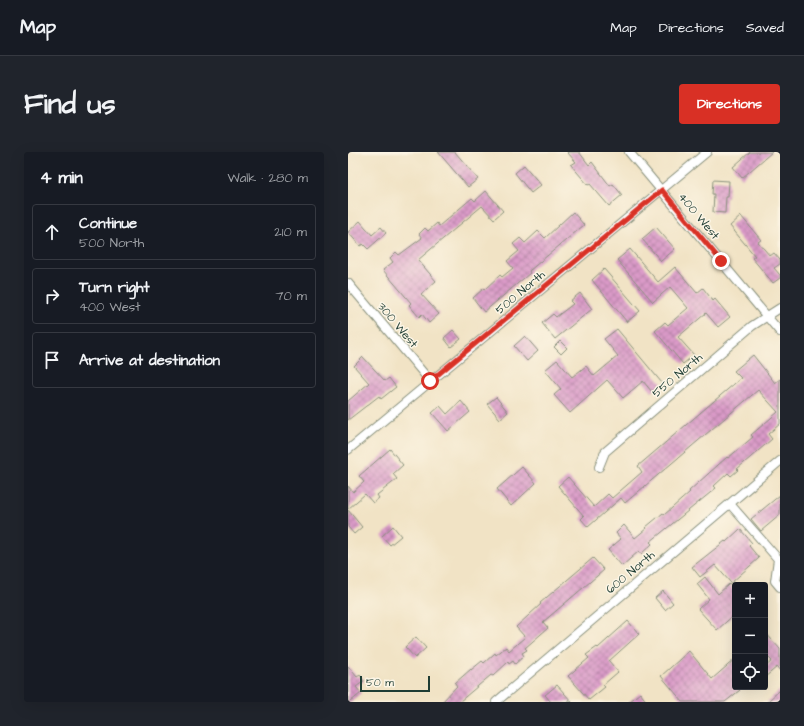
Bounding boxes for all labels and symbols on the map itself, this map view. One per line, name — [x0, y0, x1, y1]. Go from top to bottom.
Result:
street label: 400 West — [674, 189, 723, 244]
route end — [712, 252, 730, 270]
street label: 500 North — [492, 267, 549, 318]
street label: 300 West — [374, 299, 422, 352]
street label: 550 North — [648, 349, 706, 402]
route start — [421, 372, 439, 390]
street label: 600 North — [602, 547, 658, 598]
scale bar — [360, 674, 430, 693]

